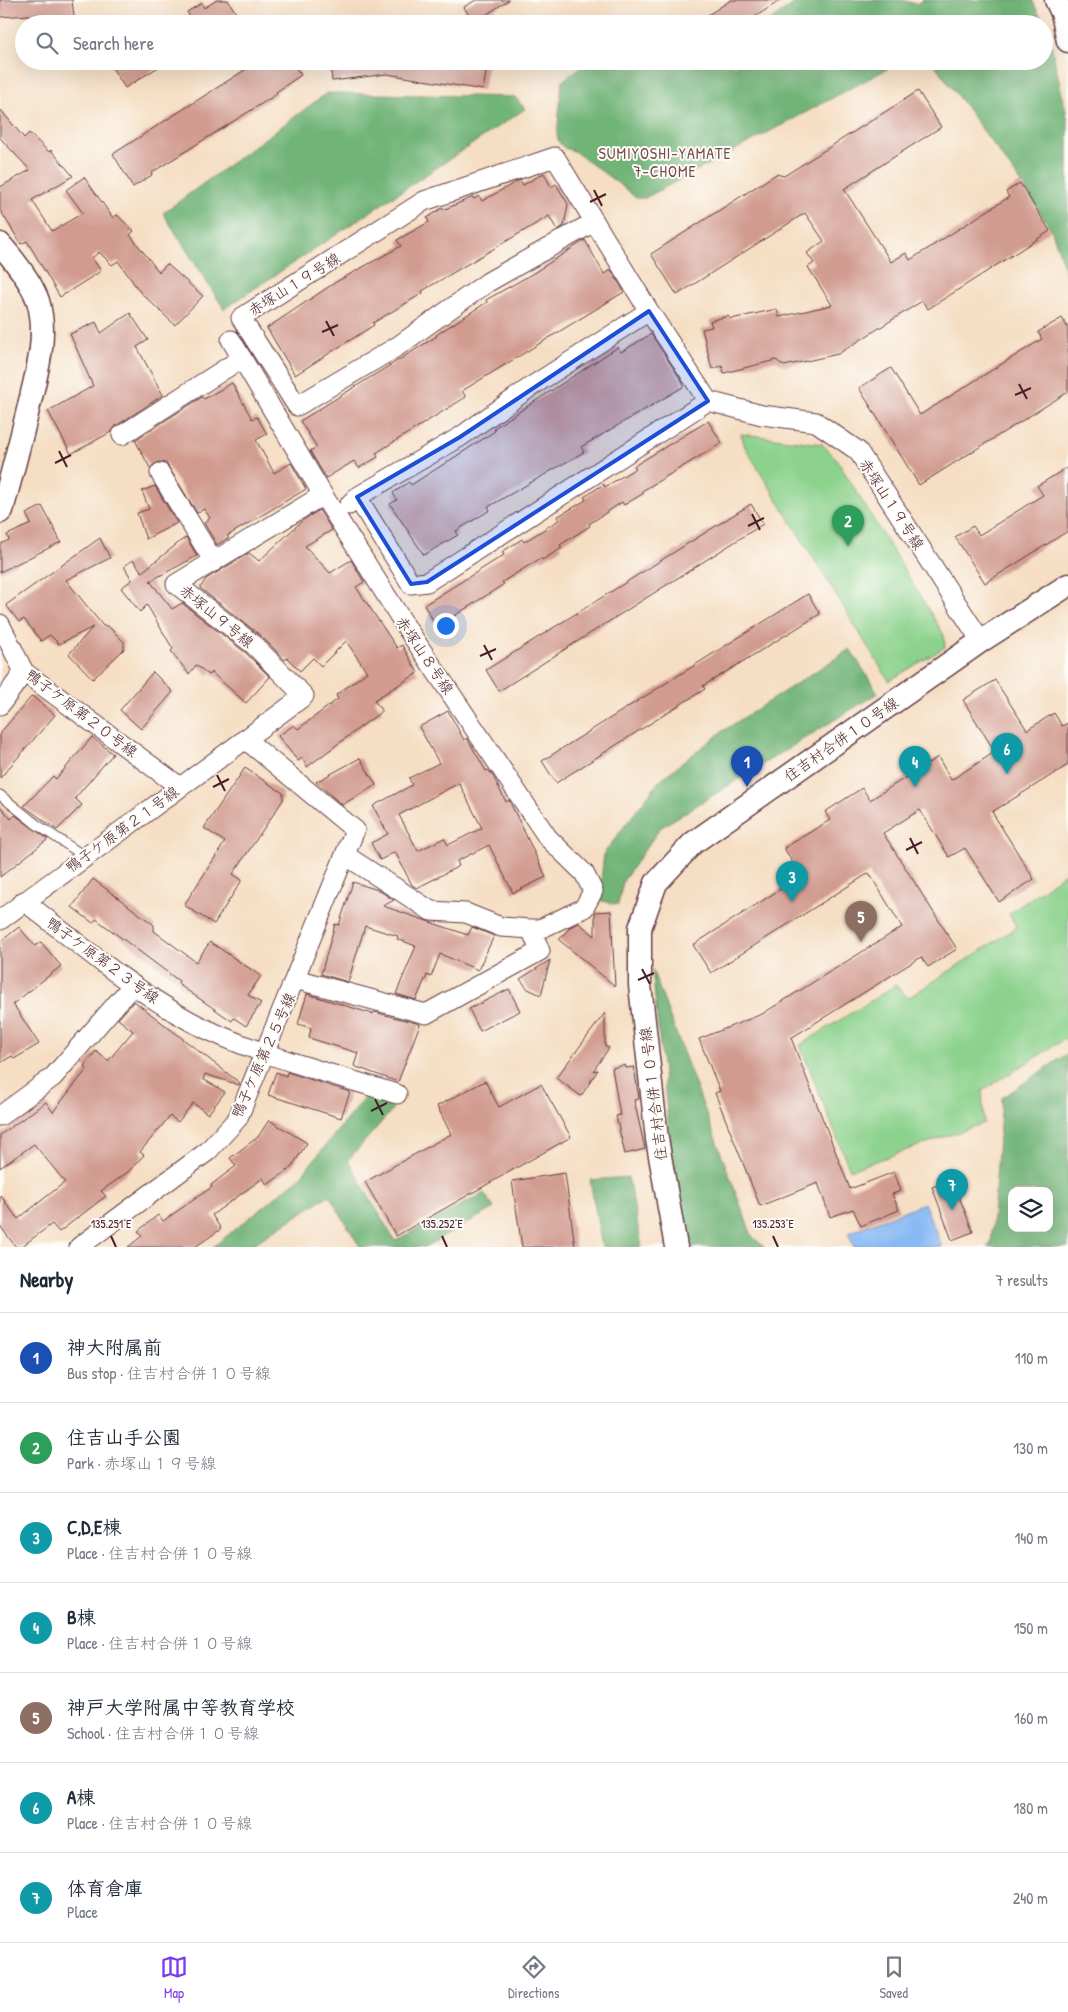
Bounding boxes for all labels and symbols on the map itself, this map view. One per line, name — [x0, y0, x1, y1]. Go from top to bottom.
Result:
district label: SUMIYOSHI-YAMATE 7-CHOME — [598, 142, 732, 182]
street label: 赤塚山１９号線 — [244, 247, 344, 321]
street label: 赤塚山１９号線 — [855, 454, 929, 554]
pin: 2 — [832, 505, 864, 546]
street label: 赤塚山９号線 — [175, 580, 259, 652]
street label: 赤塚山８号線 — [391, 612, 459, 698]
your location — [433, 613, 459, 639]
street label: 鴨子ケ原第２０号線 — [22, 664, 142, 762]
street label: 住吉村合併１０号線 — [780, 692, 902, 786]
pin: 6 — [991, 733, 1023, 774]
pin: 1 — [731, 746, 763, 787]
pin: 4 — [899, 746, 931, 787]
street label: 鴨子ケ原第２１号線 — [61, 781, 183, 877]
pin: 3 — [776, 861, 808, 902]
pin: 5 — [845, 901, 877, 942]
street label: 鴨子ケ原第２３号線 — [42, 912, 164, 1008]
street label: 鴨子ケ原第２５号線 — [226, 989, 300, 1121]
street label: 住吉村合併１０号線 — [634, 1026, 672, 1162]
pin: 7 — [936, 1169, 968, 1210]
text: 135.251°E — [91, 1215, 132, 1232]
text: 135.252°E — [421, 1215, 464, 1232]
text: 135.253°E — [752, 1215, 794, 1232]

